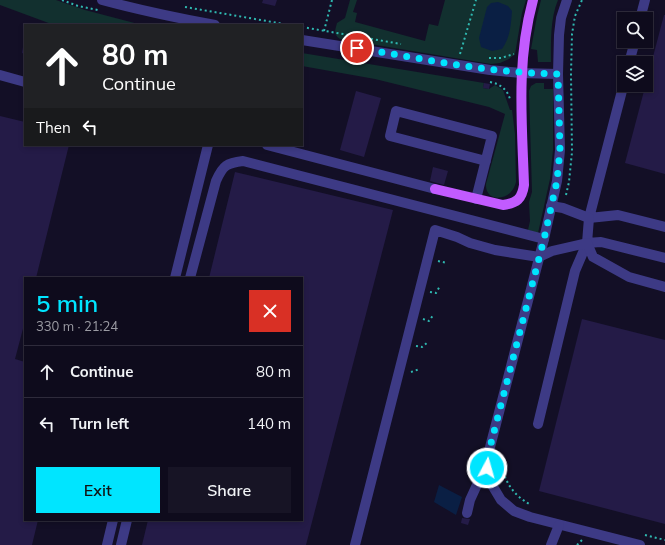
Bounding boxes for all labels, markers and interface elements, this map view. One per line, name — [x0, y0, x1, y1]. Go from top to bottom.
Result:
map controls — [617, 12, 653, 92]
button: search — [617, 12, 653, 48]
pin — [340, 31, 374, 65]
text: 80 m — [102, 37, 168, 72]
icon: arrive — [346, 37, 368, 59]
icon: ahead — [36, 40, 88, 92]
button: layers — [617, 56, 653, 92]
text: Continue — [102, 72, 176, 95]
icon: left — [79, 116, 101, 138]
text: Then — [36, 118, 71, 137]
text: 5 min — [36, 288, 98, 318]
button: close — [249, 290, 291, 332]
text: 330 m · 21:24 — [36, 318, 118, 334]
icon: ahead — [36, 361, 58, 383]
text: Continue — [70, 362, 133, 381]
text: 80 m — [256, 362, 291, 381]
icon: left — [36, 413, 58, 435]
text: Turn left — [70, 414, 129, 433]
text: 140 m — [247, 414, 291, 433]
position arrow — [466, 447, 508, 489]
button: Exit — [36, 467, 160, 513]
button: Share — [168, 467, 291, 513]

